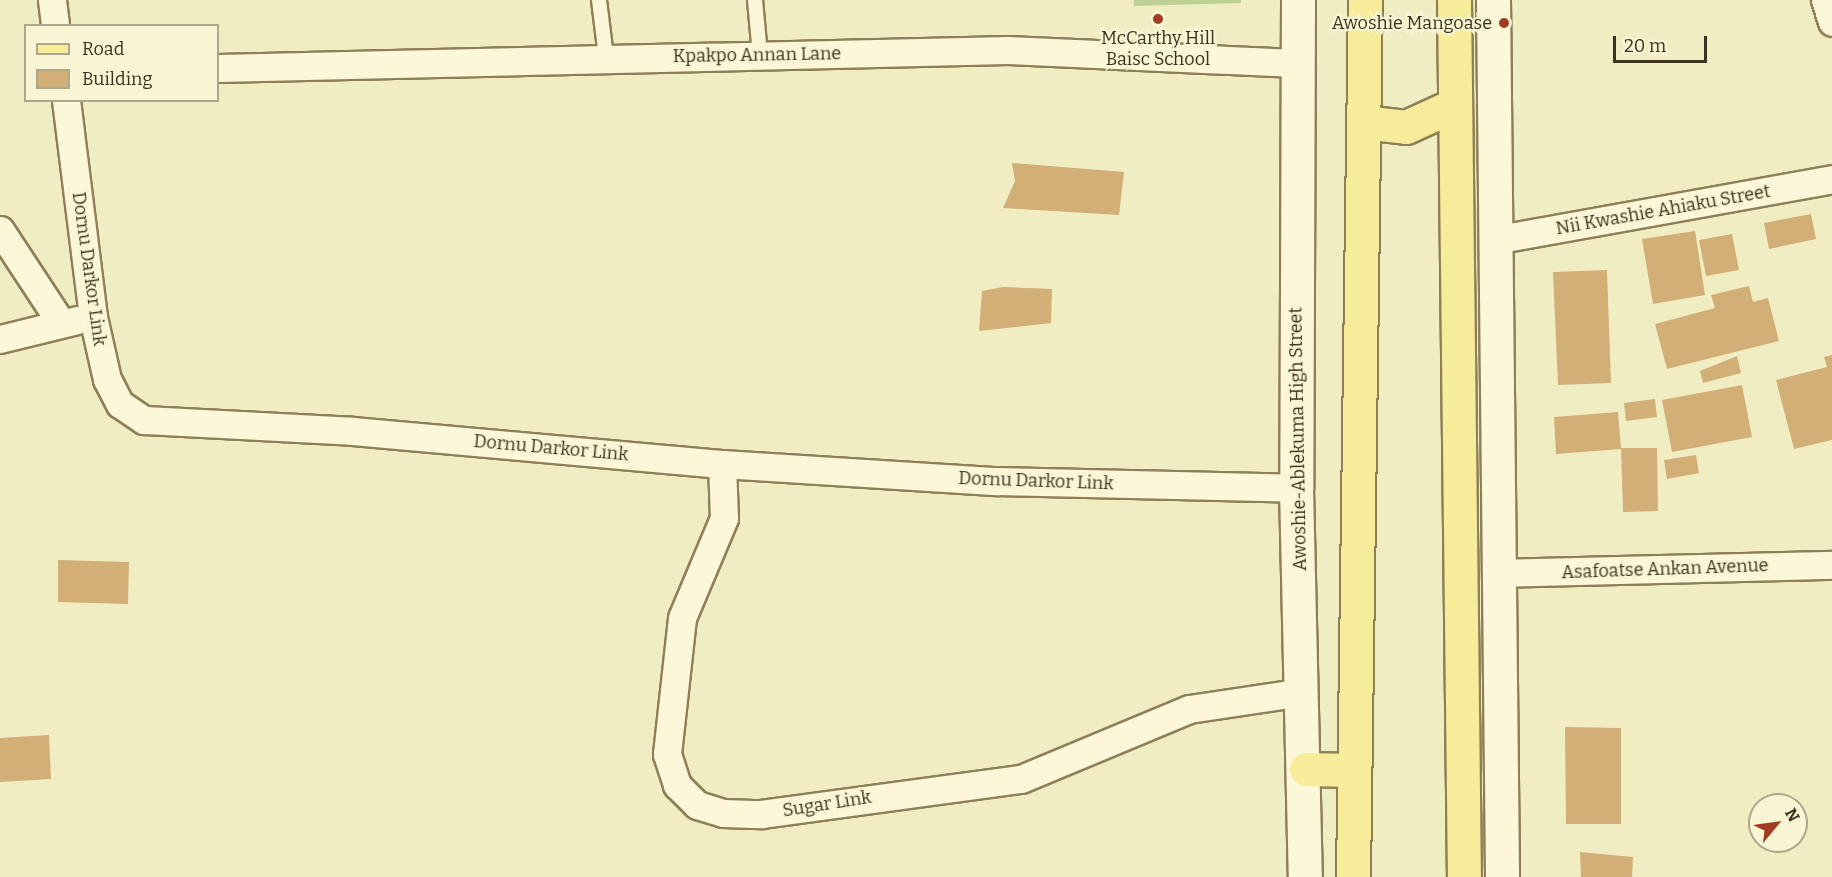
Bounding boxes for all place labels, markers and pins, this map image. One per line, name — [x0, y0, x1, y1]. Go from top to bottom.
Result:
marker: McCarthy Hill Baisc School — [1151, 12, 1165, 26]
place label: Awoshie Mangoase — [1332, 12, 1492, 34]
marker: Awoshie Mangoase — [1497, 16, 1511, 30]
place label: McCarthy Hill Baisc School — [1101, 28, 1215, 70]

